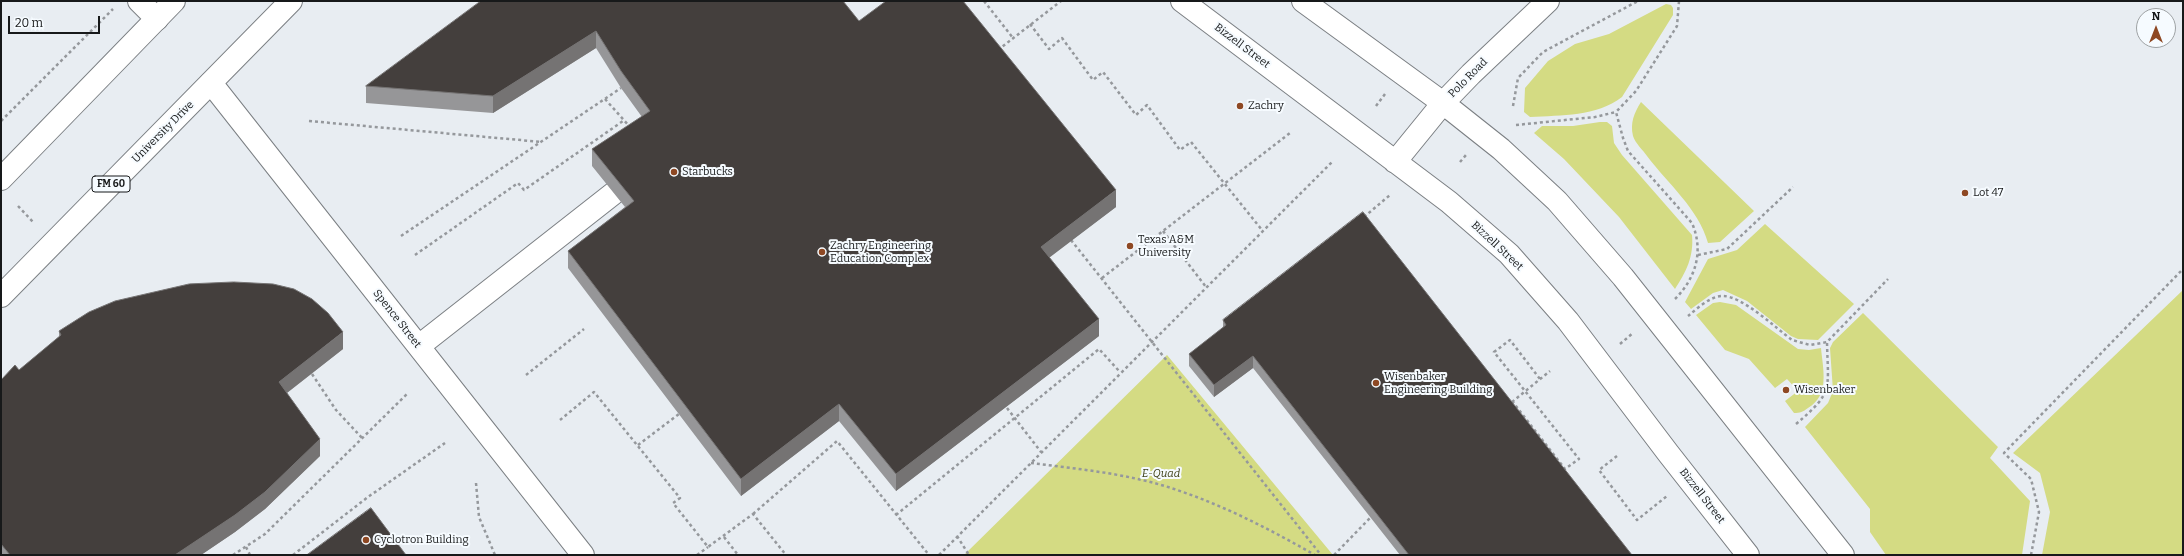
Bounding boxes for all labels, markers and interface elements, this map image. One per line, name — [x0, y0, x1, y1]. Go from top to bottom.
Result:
scale bar — [10, 8, 102, 34]
north arrow — [2136, 8, 2176, 48]
text: N — [2152, 10, 2160, 23]
text: 20 m — [15, 16, 43, 30]
street label: Bizzell Street — [1212, 21, 1272, 71]
street label: Polo Road — [1446, 56, 1490, 100]
street label: University Drive — [129, 98, 197, 166]
place label: Zachry — [1248, 99, 1284, 113]
marker: Zachry — [1235, 101, 1245, 111]
place label: Starbucks — [682, 165, 733, 179]
marker: Starbucks — [669, 167, 679, 177]
road number: FM 60 — [92, 176, 130, 192]
place label: Lot 47 — [1973, 186, 2003, 200]
marker: Lot 47 — [1960, 188, 1970, 198]
street label: Bizzell Street — [1468, 219, 1526, 273]
place label: Texas A&M University — [1138, 233, 1194, 259]
place label: Zachry Engineering Education Complex — [830, 239, 931, 265]
marker: Texas A&M University — [1125, 241, 1135, 251]
marker: Zachry Engineering Education Complex — [817, 247, 827, 257]
street label: Spence Street — [370, 287, 424, 351]
place label: Wisenbaker Engineering Building — [1384, 370, 1492, 396]
marker: Wisenbaker Engineering Building — [1371, 378, 1381, 388]
place label: Wisenbaker — [1794, 383, 1855, 397]
marker: Wisenbaker — [1781, 385, 1791, 395]
street label: Bizzell Street — [1676, 466, 1728, 526]
park label: E-Quad — [1142, 467, 1180, 481]
place label: Cyclotron Building — [374, 533, 469, 547]
marker: Cyclotron Building — [361, 535, 371, 545]

